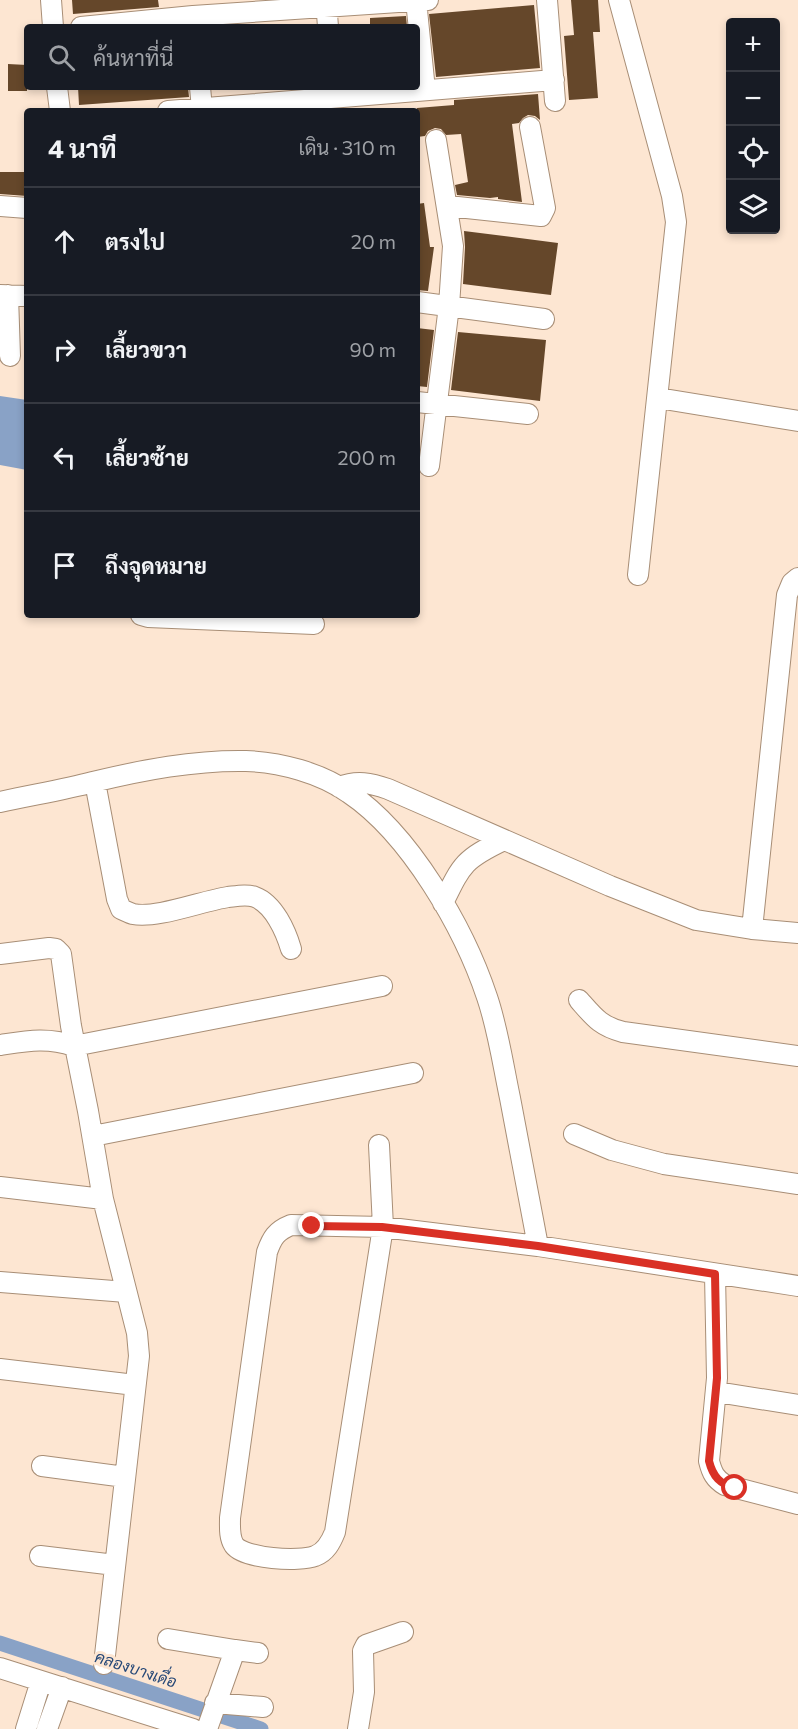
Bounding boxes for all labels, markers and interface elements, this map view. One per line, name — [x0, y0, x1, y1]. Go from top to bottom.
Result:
map controls — [726, 18, 780, 234]
button: + — [726, 18, 780, 72]
search box — [24, 24, 420, 90]
icon: search — [45, 41, 78, 74]
text: ค้นหาที่นี่ — [93, 44, 173, 71]
button: − — [726, 72, 780, 126]
button: locate — [726, 126, 780, 180]
text: 4 นาที — [48, 132, 117, 163]
text: เดิน · 310 m — [299, 135, 396, 159]
button: layers — [726, 180, 780, 234]
icon: ahead — [48, 225, 81, 258]
text: ตรงไป — [105, 228, 165, 255]
text: 20 m — [351, 229, 396, 253]
icon: right — [48, 333, 81, 366]
text: เลี้ยวขวา — [105, 336, 187, 363]
text: 90 m — [350, 337, 396, 361]
icon: left — [48, 441, 81, 474]
text: เลี้ยวซ้าย — [105, 444, 189, 471]
text: 200 m — [338, 445, 396, 469]
icon: arrive — [48, 549, 81, 582]
text: ถึงจุดหมาย — [105, 552, 207, 579]
route end — [298, 1212, 324, 1238]
route start — [721, 1474, 747, 1500]
water label: คลองบางเดื่อ — [93, 1643, 181, 1691]

